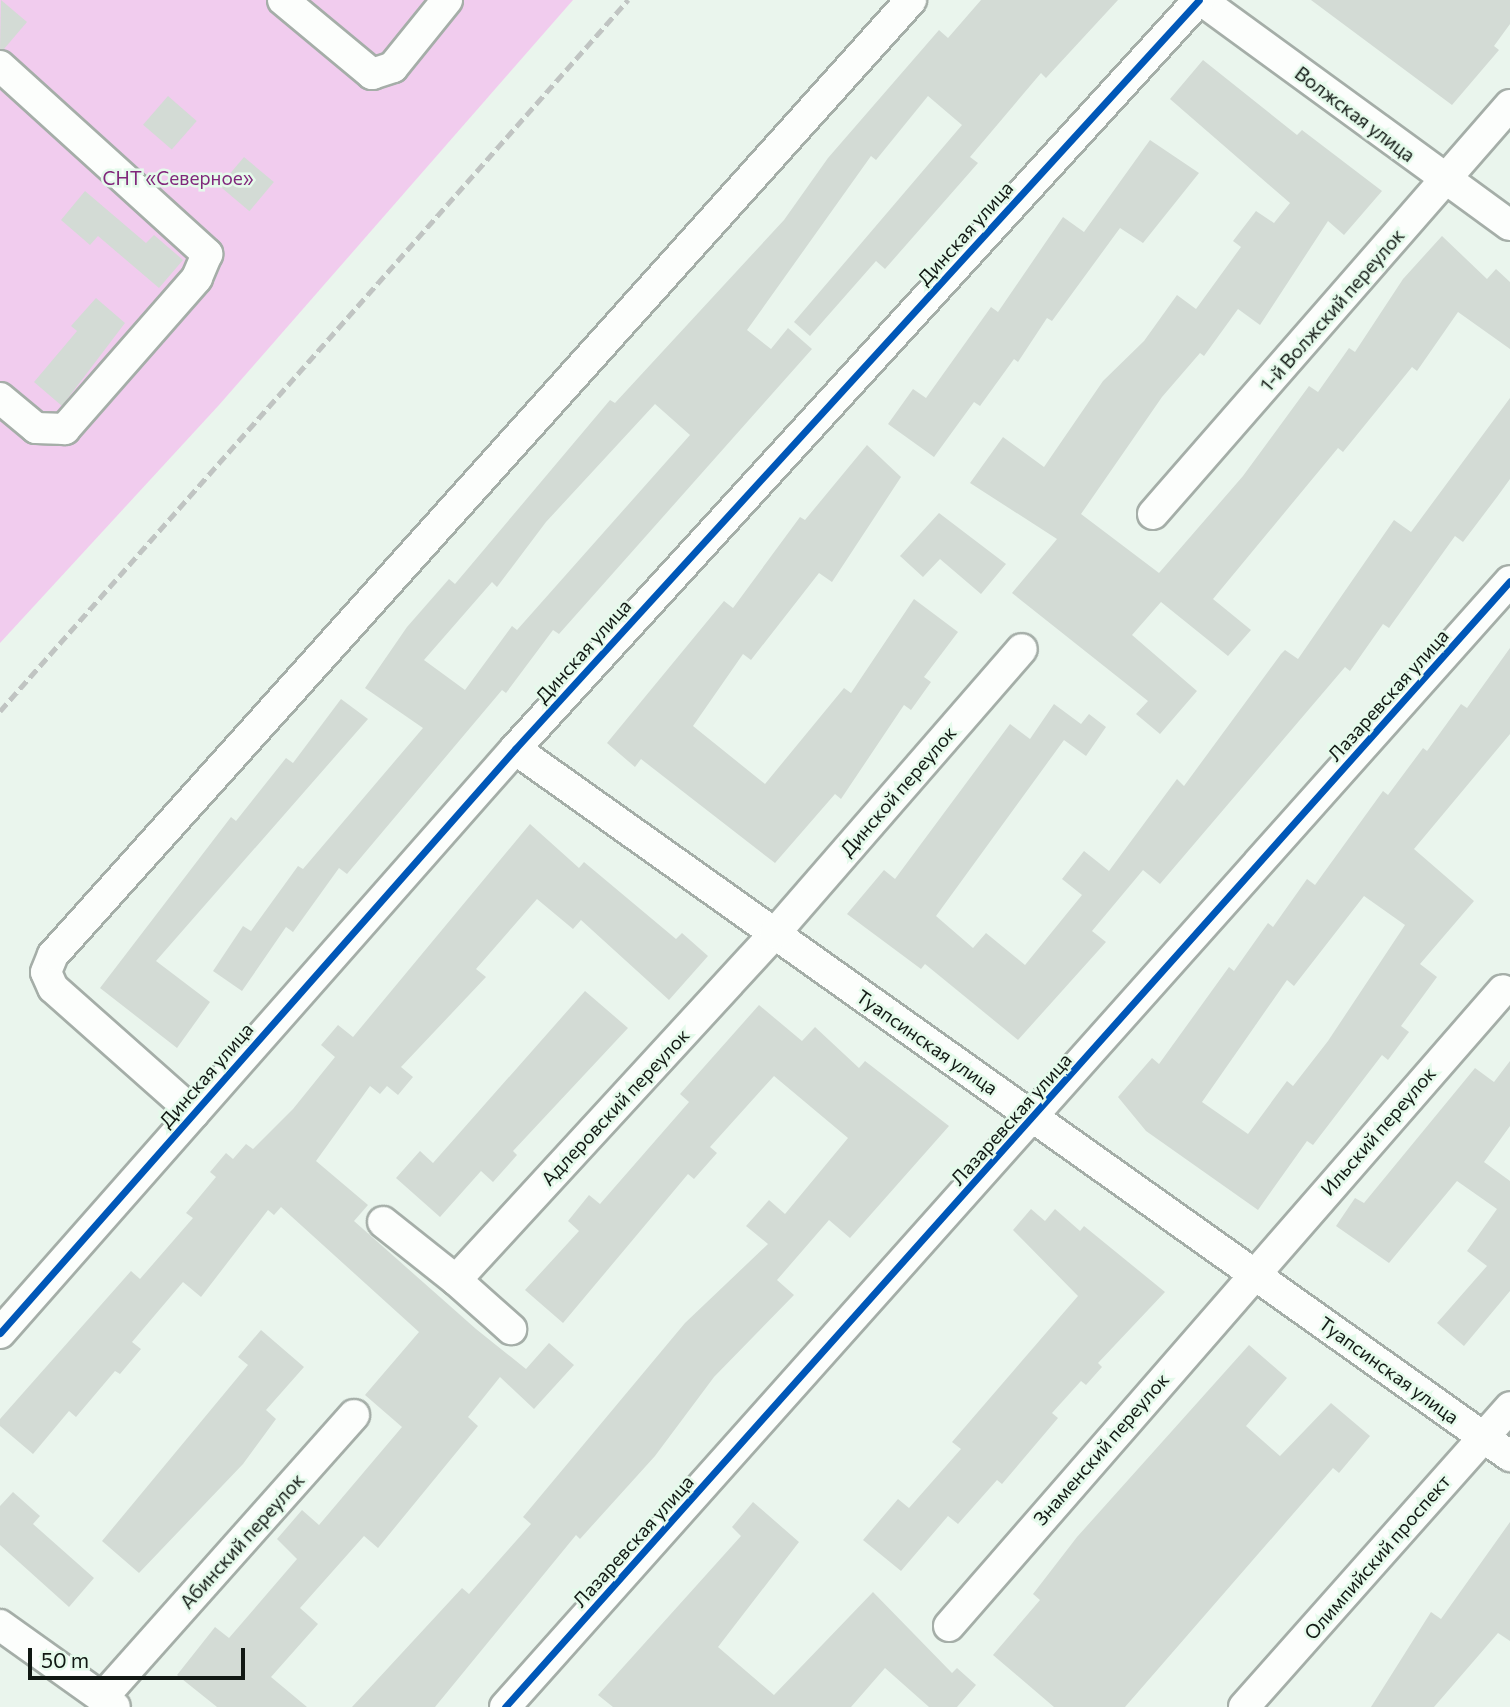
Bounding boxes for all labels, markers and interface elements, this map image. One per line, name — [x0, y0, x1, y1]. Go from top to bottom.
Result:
street label: Волжская улица — [1291, 62, 1419, 166]
park label: СНТ «Северное» — [102, 167, 254, 189]
street label: Динская улица — [912, 176, 1018, 290]
street label: 1-й Волжский переулок — [1255, 224, 1409, 396]
street label: Динская улица — [530, 594, 636, 708]
street label: Лазаревская улица — [1323, 624, 1453, 766]
street label: Динской переулок — [835, 721, 961, 861]
street label: Туапсинская улица — [852, 985, 1002, 1099]
street label: Динская улица — [154, 1018, 258, 1132]
street label: Адлеровский переулок — [536, 1024, 694, 1190]
street label: Лазаревская улица — [946, 1048, 1076, 1190]
street label: Ильский переулок — [1316, 1062, 1440, 1200]
street label: Туапсинская улица — [1315, 1312, 1463, 1428]
street label: Знаменский переулок — [1029, 1368, 1173, 1530]
street label: Абинский переулок — [175, 1469, 309, 1613]
street label: Лазаревская улица — [568, 1470, 698, 1612]
street label: Олимпийский проспект — [1299, 1470, 1455, 1644]
scale bar — [32, 1634, 248, 1678]
text: 50 m — [41, 1647, 89, 1672]

